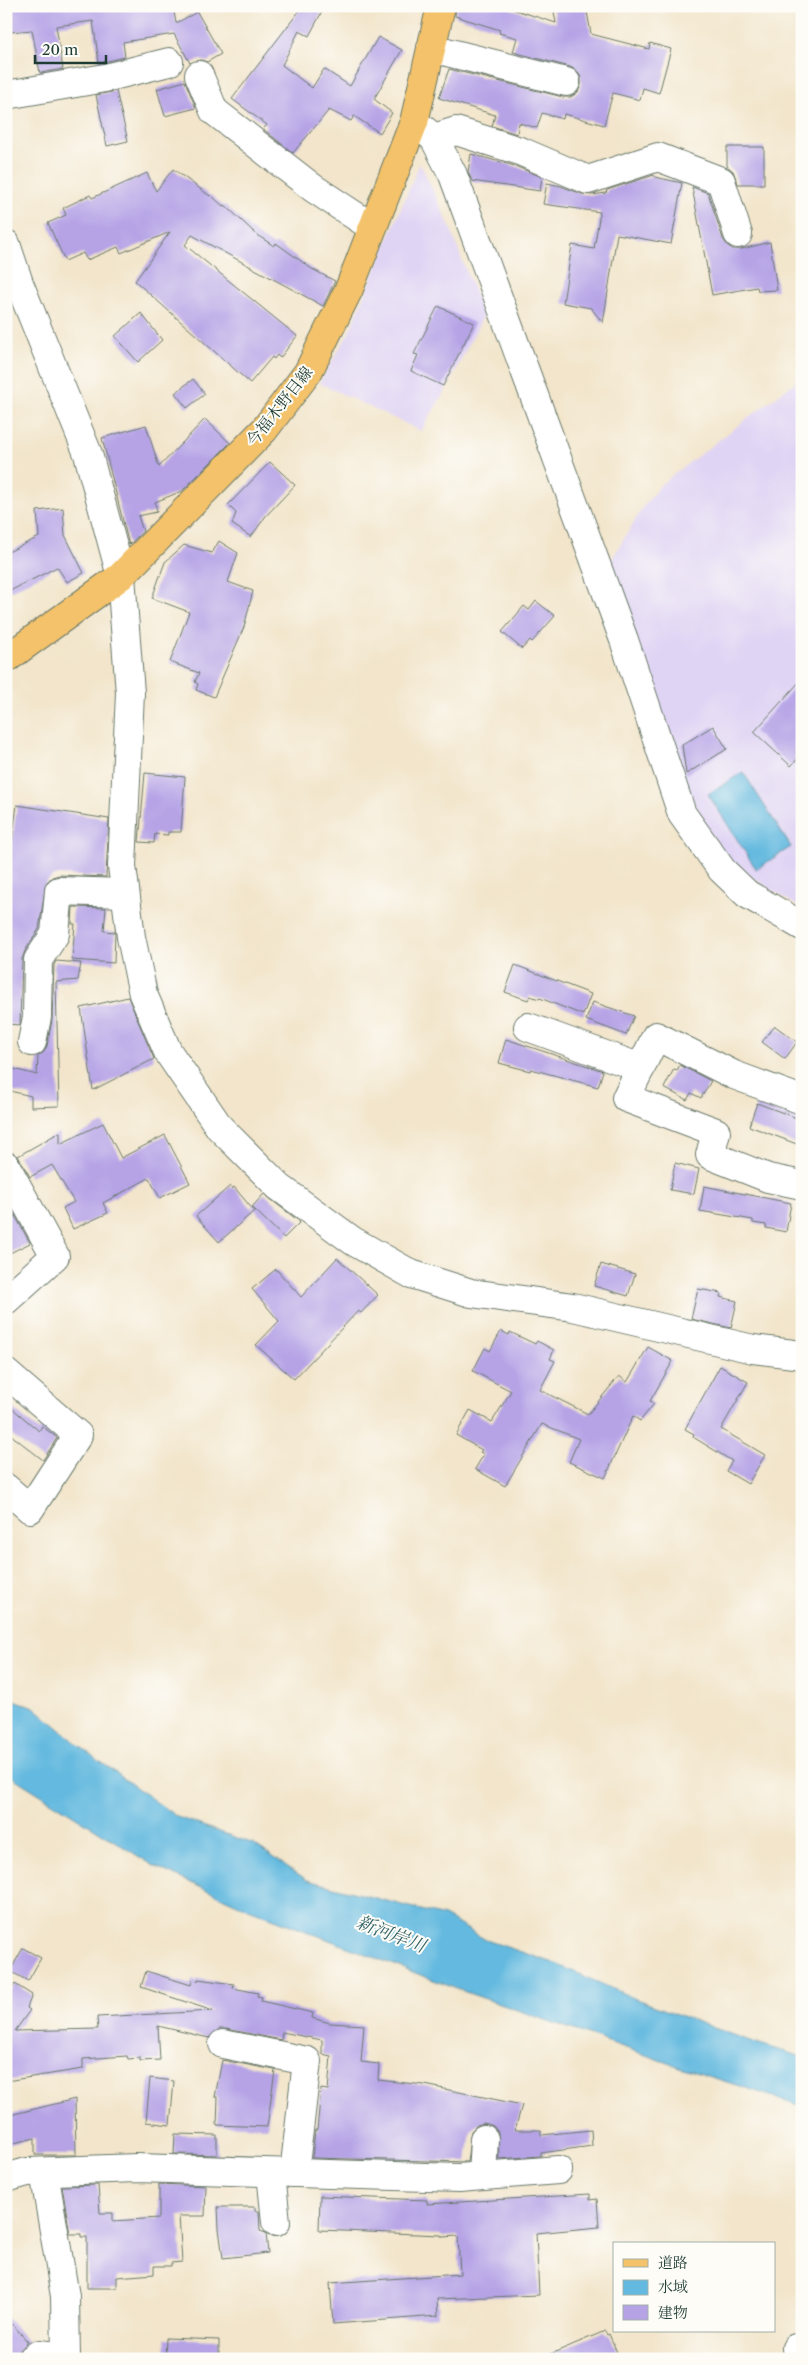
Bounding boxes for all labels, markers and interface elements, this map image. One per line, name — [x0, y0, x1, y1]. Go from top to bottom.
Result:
scale bar — [35, 32, 106, 64]
text: 20 m — [42, 40, 78, 59]
street label: 今福木野目線 — [242, 362, 316, 450]
water label: 新河岸川 — [353, 1911, 430, 1958]
legend — [613, 2242, 776, 2332]
text: 道路 — [658, 2253, 688, 2272]
text: 水域 — [658, 2277, 688, 2296]
text: 建物 — [658, 2303, 688, 2322]

